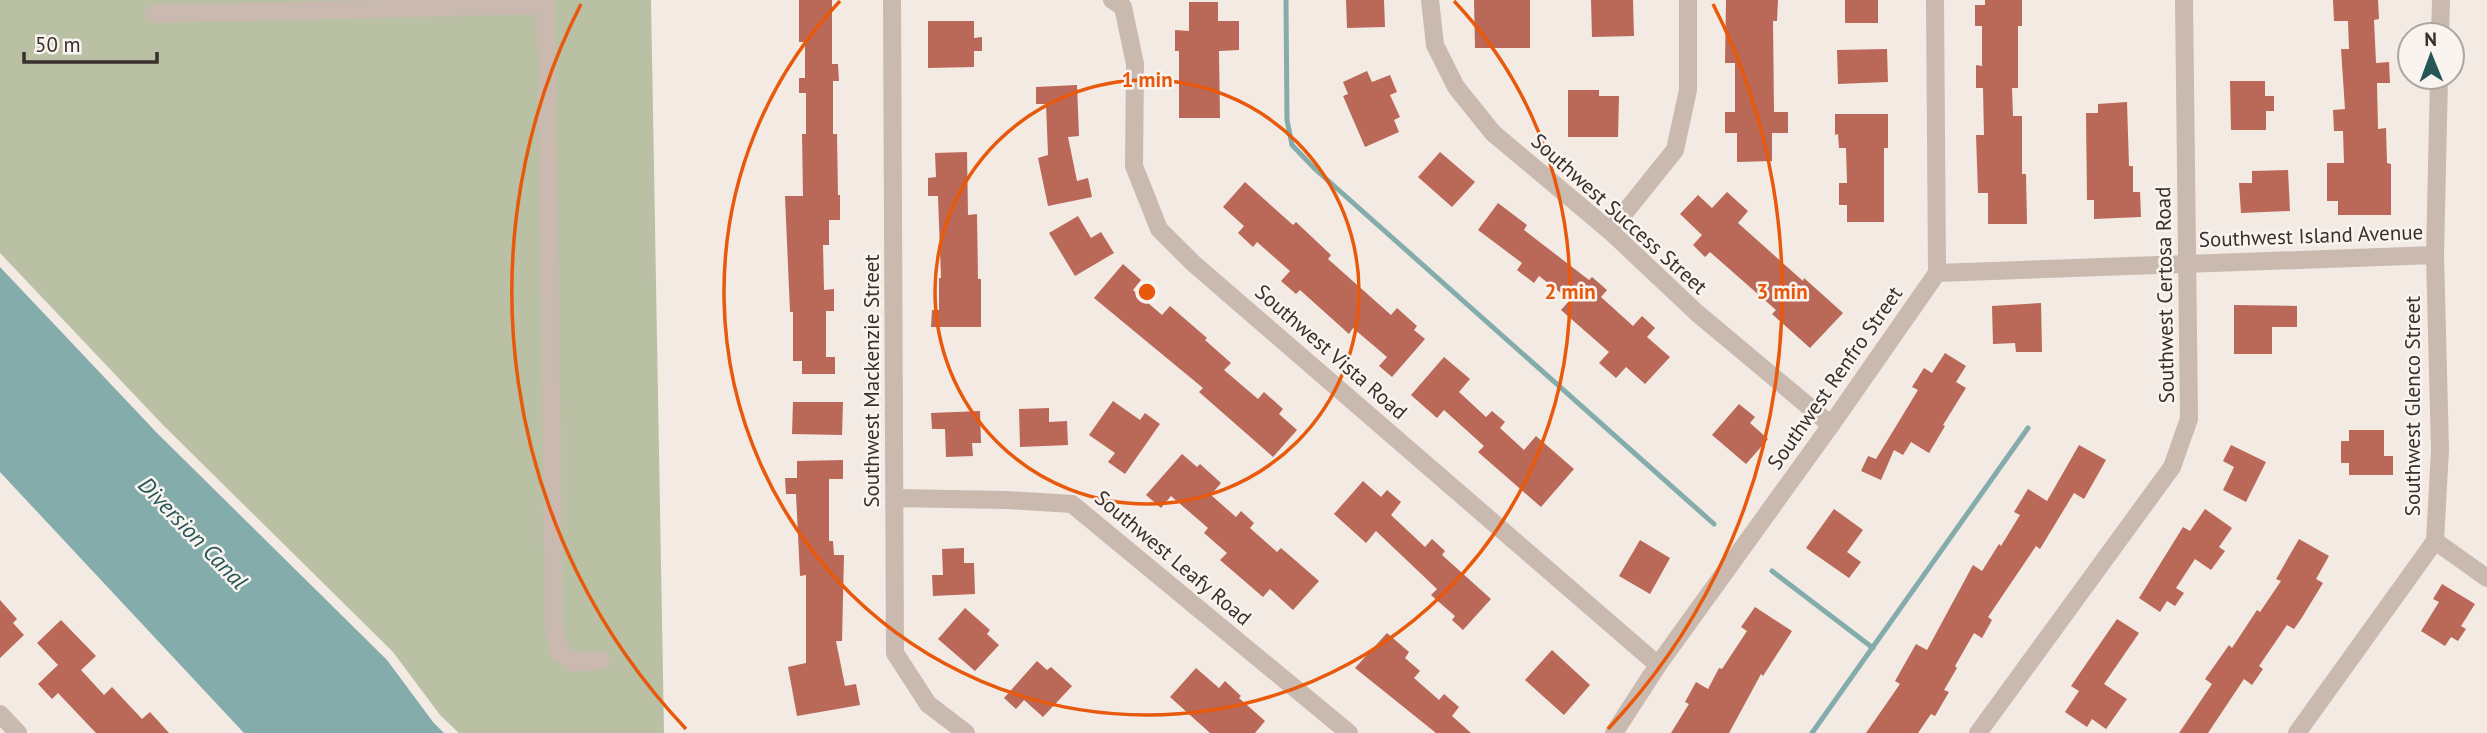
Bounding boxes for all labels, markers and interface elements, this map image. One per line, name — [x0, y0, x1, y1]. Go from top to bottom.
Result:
scale bar — [24, 21, 158, 65]
north arrow — [2396, 21, 2466, 91]
text: N — [2424, 27, 2437, 51]
text: 50 m — [35, 31, 81, 58]
text: 1 min — [1121, 66, 1173, 93]
street label: Southwest Success Street — [1526, 127, 1713, 300]
street label: Southwest Certosa Road — [2149, 186, 2180, 404]
street label: Southwest Island Avenue — [2198, 218, 2424, 253]
street label: Southwest Mackenzie Street — [858, 254, 885, 508]
street label: Southwest Vista Road — [1250, 278, 1413, 425]
text: 2 min — [1544, 278, 1596, 305]
text: 3 min — [1756, 278, 1808, 305]
centre of rings — [1135, 280, 1159, 304]
street label: Southwest Renfro Street — [1761, 281, 1908, 475]
street label: Southwest Glenco Street — [2399, 296, 2426, 516]
water label: Diversion Canal — [132, 470, 254, 595]
street label: Southwest Leafy Road — [1089, 484, 1257, 631]

